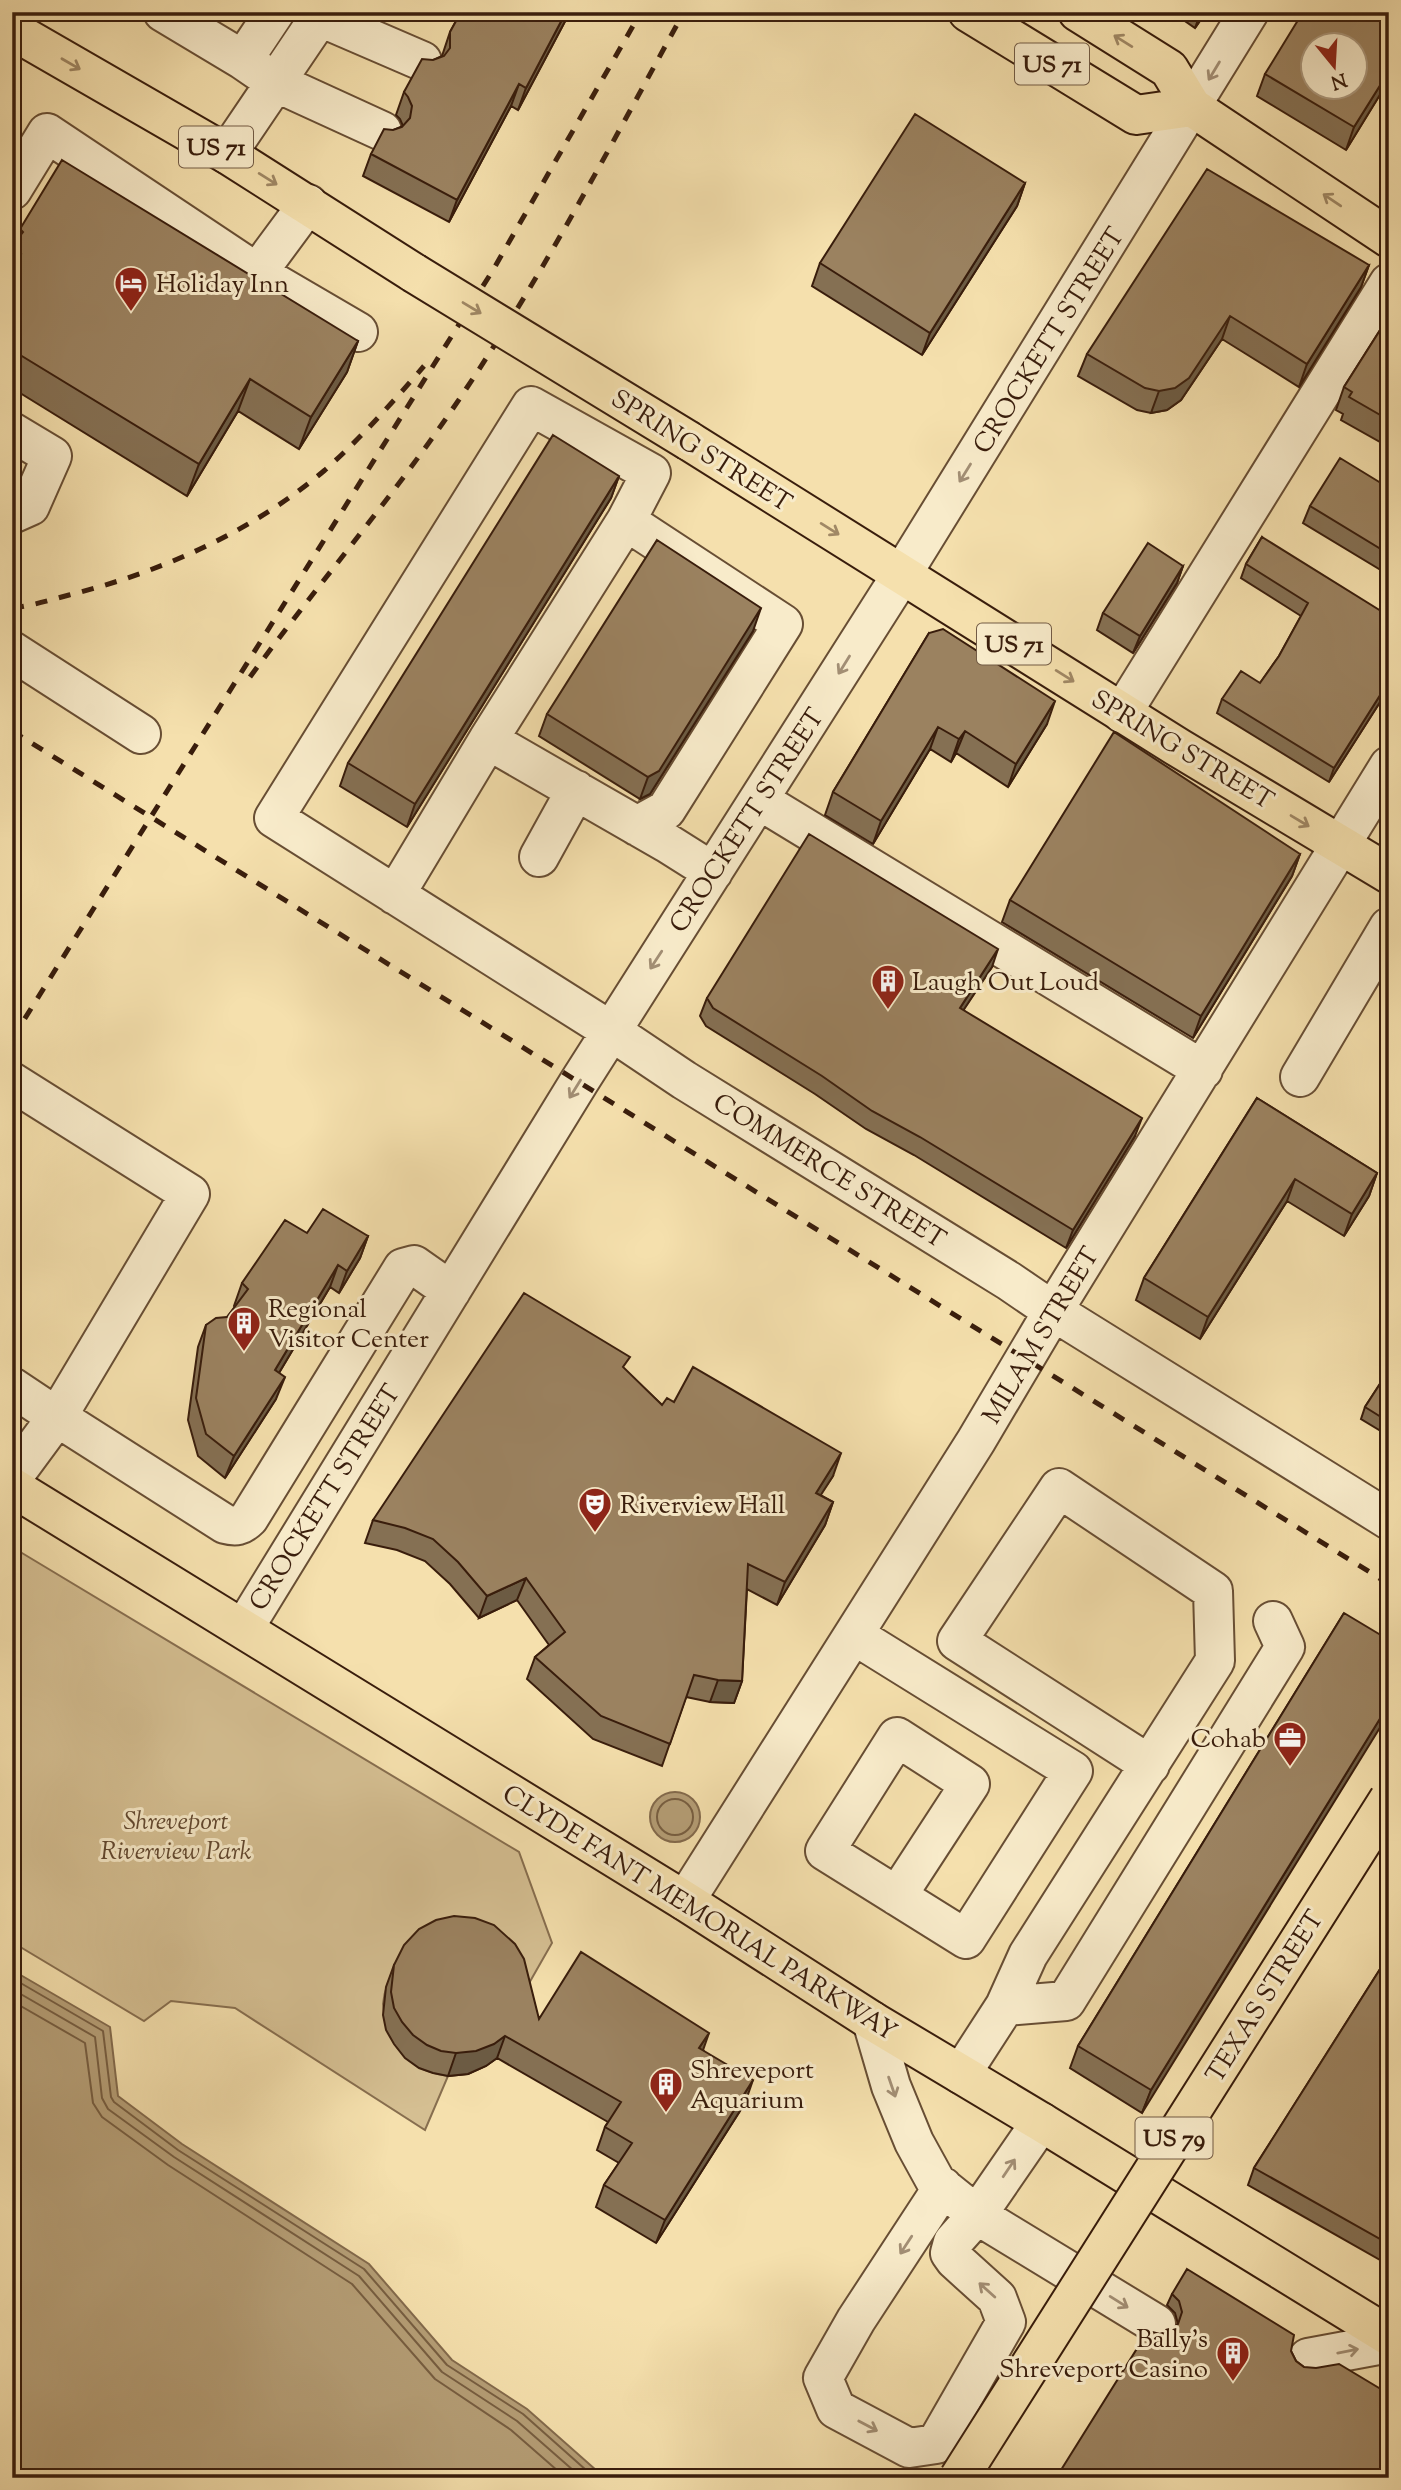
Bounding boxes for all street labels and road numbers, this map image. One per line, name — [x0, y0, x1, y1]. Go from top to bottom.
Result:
road number: US 71 — [1015, 43, 1089, 84]
road number: US 71 — [179, 127, 253, 168]
street label: CROCKETT STREET — [965, 221, 1135, 462]
street label: SPRING STREET — [603, 382, 798, 523]
road number: US 71 — [977, 624, 1051, 664]
street label: SPRING STREET — [1083, 682, 1280, 820]
street label: CROCKETT STREET — [662, 702, 835, 941]
street label: COMMERCE STREET — [705, 1085, 952, 1259]
street label: MILAM STREET — [975, 1241, 1110, 1432]
street label: CROCKETT STREET — [241, 1378, 411, 1619]
street label: CLYDE FANT MEMORIAL PARKWAY — [494, 1777, 903, 2051]
street label: TEXAS STREET — [1198, 1904, 1334, 2091]
road number: US 79 — [1136, 2118, 1212, 2158]

